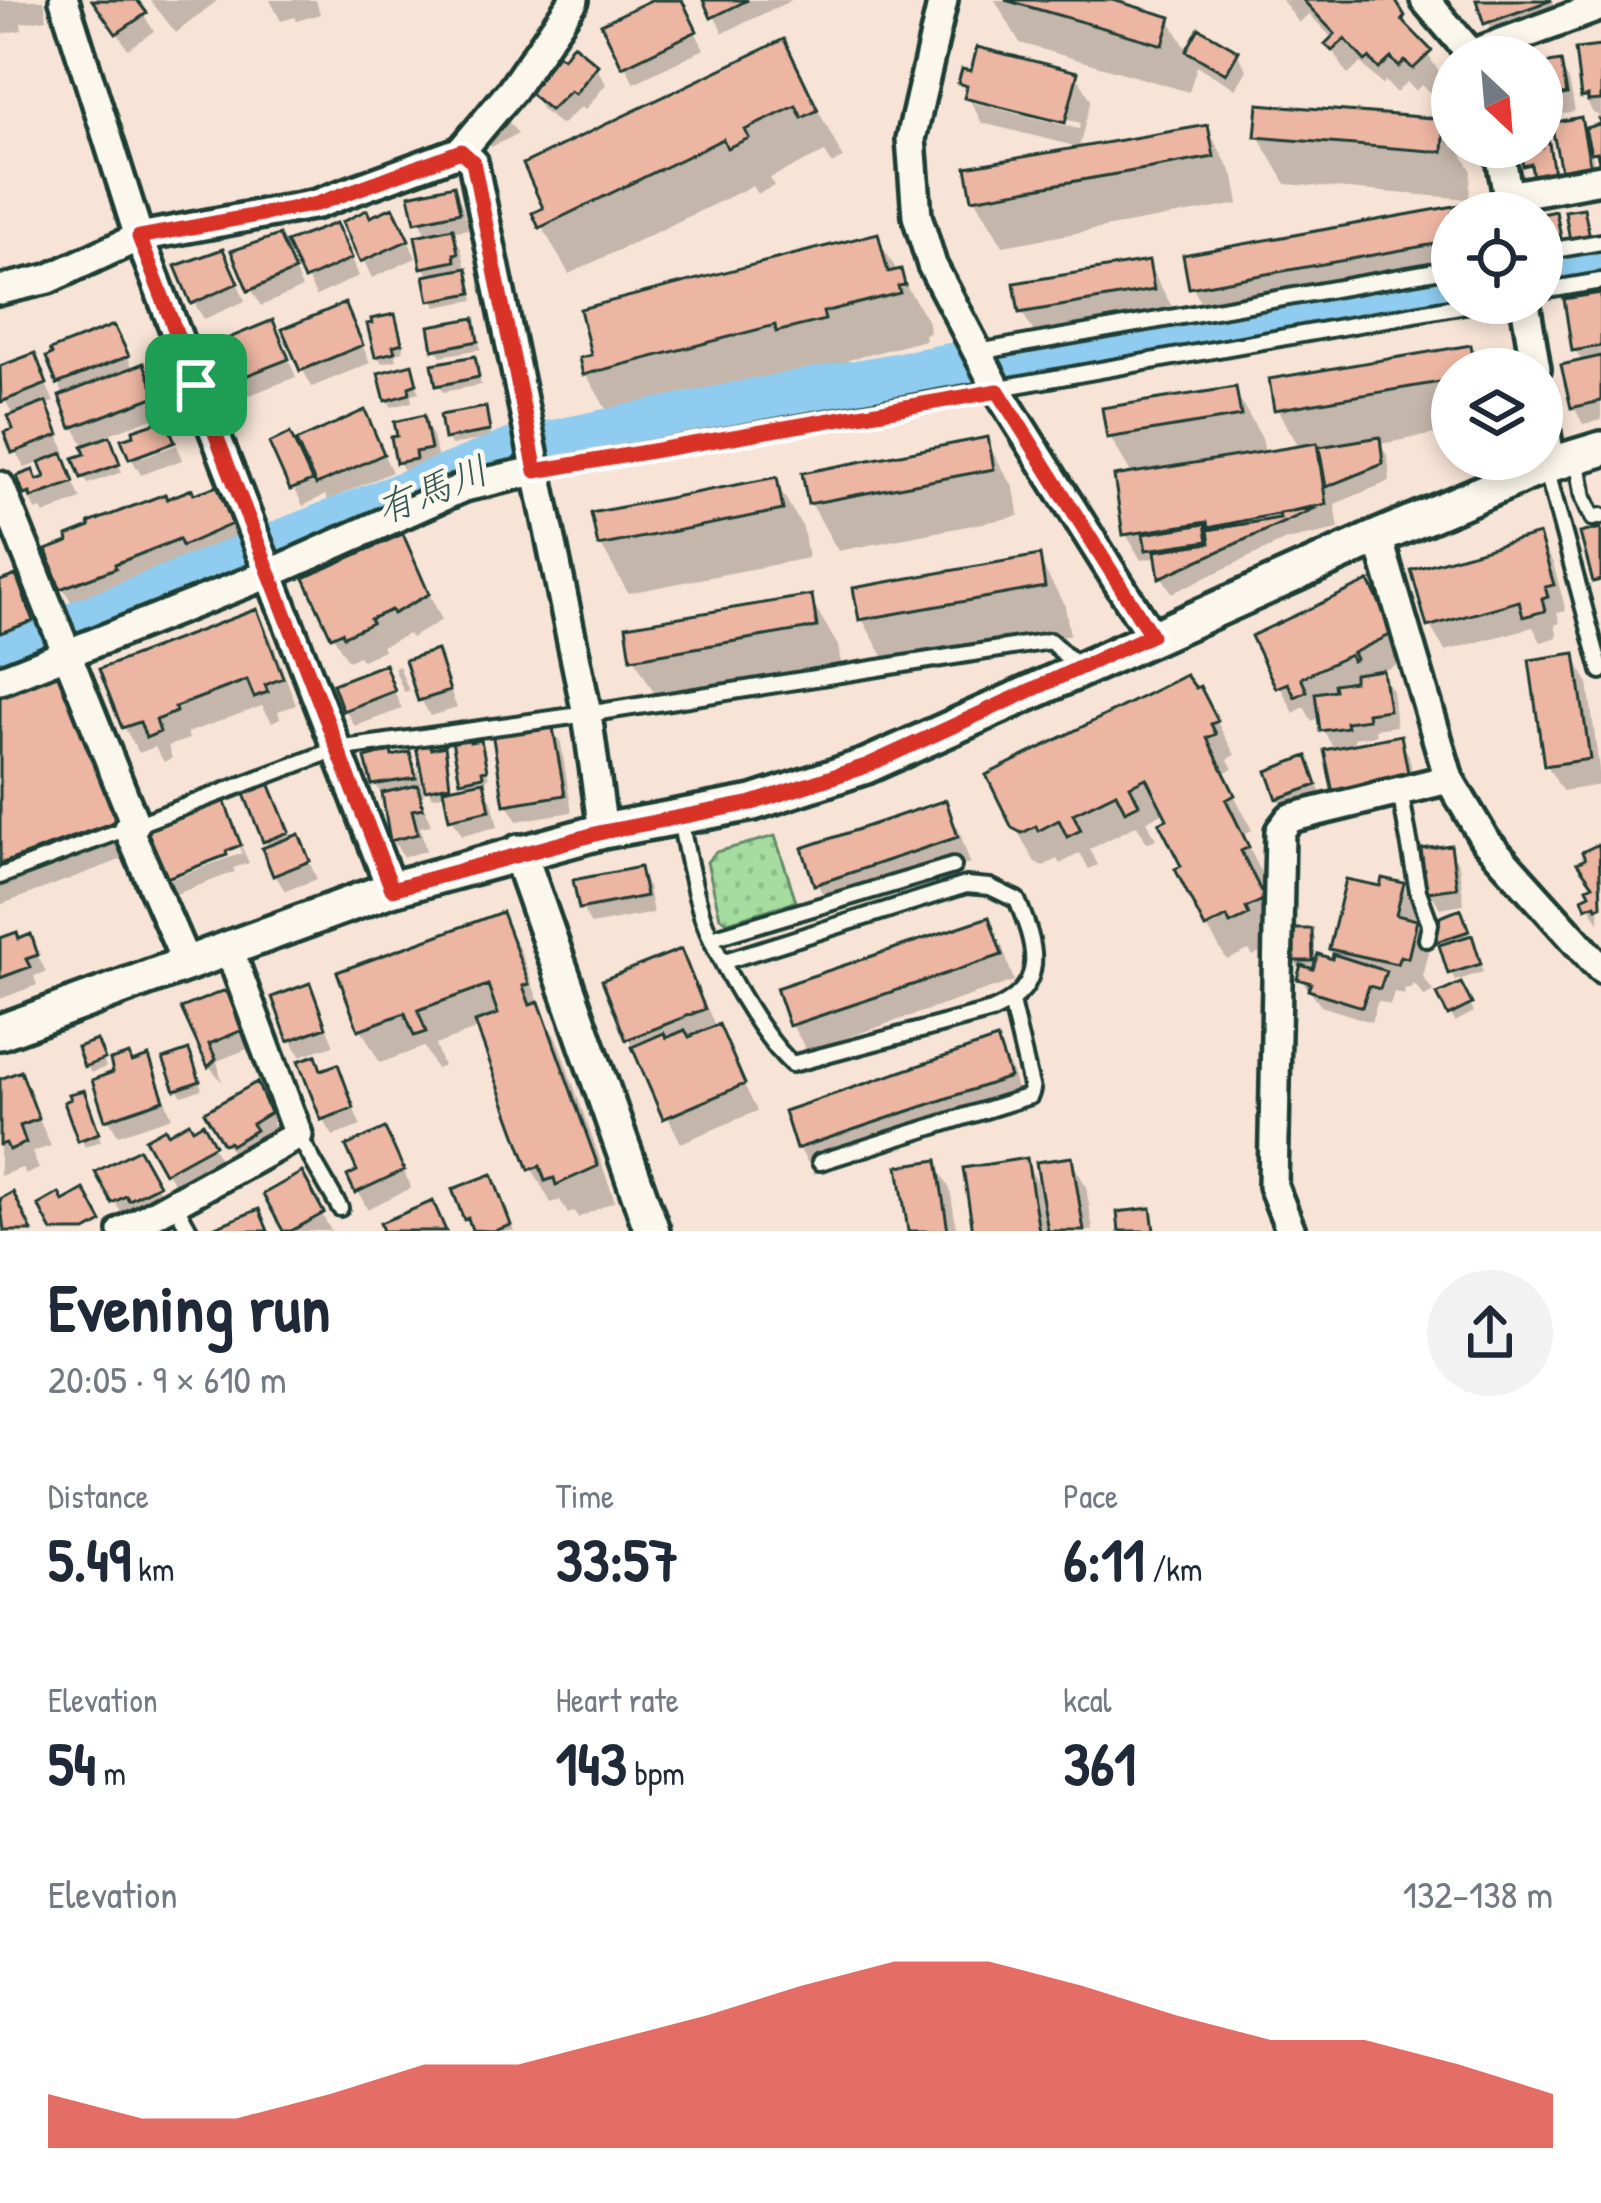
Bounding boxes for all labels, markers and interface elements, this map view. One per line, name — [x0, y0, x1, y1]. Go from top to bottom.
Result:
north arrow — [1431, 36, 1563, 168]
map controls — [1431, 36, 1563, 480]
button: locate — [1431, 192, 1563, 324]
pin — [145, 334, 247, 436]
button: layers — [1431, 348, 1563, 480]
icon: arrive — [163, 352, 229, 418]
water label: 有馬川 — [368, 442, 496, 535]
text: Evening run — [48, 1262, 330, 1352]
button: share — [1427, 1270, 1553, 1396]
text: 20:05 · 9 × 610 m — [48, 1352, 287, 1405]
text: Distance — [48, 1474, 149, 1518]
text: Time — [556, 1474, 614, 1518]
text: Pace — [1063, 1474, 1118, 1518]
text: 5.49 — [48, 1518, 131, 1600]
text: 33:57 — [556, 1518, 678, 1600]
text: 6:11 — [1063, 1518, 1145, 1600]
text: km — [131, 1547, 174, 1591]
text: /km — [1145, 1547, 1202, 1591]
text: Elevation — [48, 1678, 158, 1722]
text: Heart rate — [556, 1678, 679, 1722]
text: kcal — [1063, 1678, 1112, 1722]
text: 54 — [48, 1722, 96, 1804]
text: 143 — [556, 1722, 627, 1804]
text: 361 — [1063, 1722, 1136, 1804]
text: m — [96, 1751, 126, 1795]
text: bpm — [627, 1751, 685, 1795]
text: Elevation — [48, 1867, 178, 1920]
text: 132–138 m — [1403, 1867, 1553, 1920]

